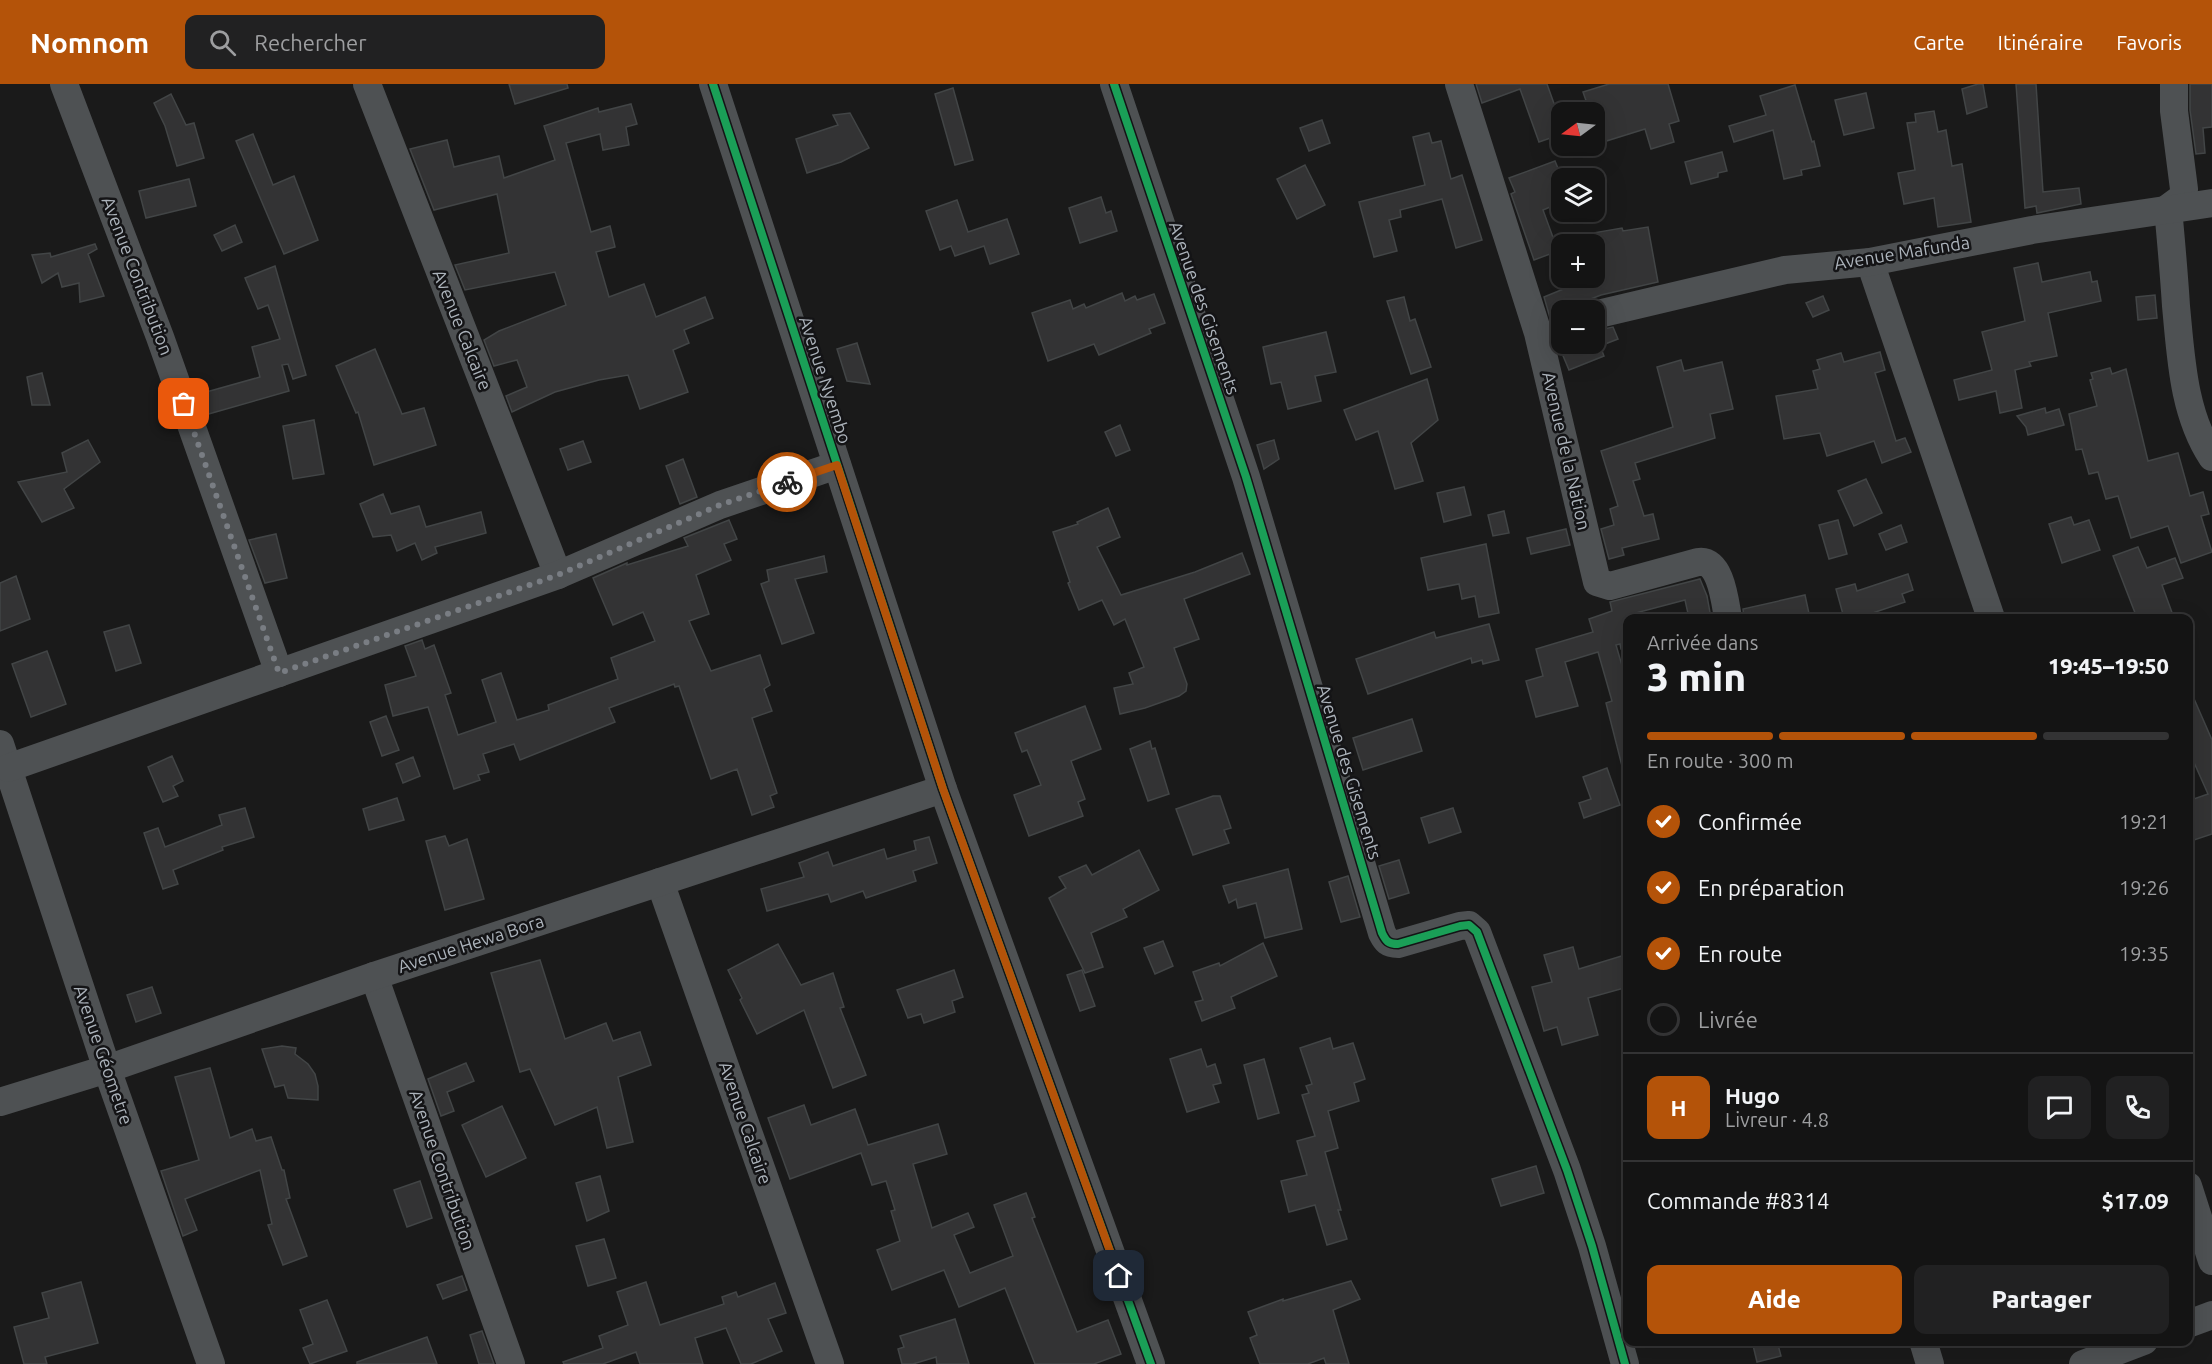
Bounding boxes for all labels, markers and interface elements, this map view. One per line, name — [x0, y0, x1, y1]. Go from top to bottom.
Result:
search box — [185, 15, 605, 69]
icon: search — [206, 26, 239, 59]
text: Nomnom — [30, 27, 149, 58]
text: Rechercher — [254, 30, 367, 55]
text: Carte — [1913, 30, 1965, 54]
text: Itinéraire — [1998, 30, 2083, 54]
text: Favoris — [2116, 30, 2182, 54]
north arrow — [1551, 102, 1605, 156]
map controls — [1551, 102, 1605, 354]
button: layers — [1551, 168, 1605, 222]
street label: Avenue Contribution — [99, 194, 177, 358]
street label: Avenue des Gisements — [1166, 218, 1244, 397]
street label: Avenue Mafunda — [1833, 231, 1971, 273]
button: + — [1551, 234, 1605, 288]
street label: Avenue Calcaire — [430, 266, 496, 393]
button: − — [1551, 300, 1605, 354]
street label: Avenue Nyembo — [796, 313, 856, 446]
street label: Avenue de la Nation — [1539, 370, 1595, 532]
pin — [158, 378, 209, 429]
icon: bag — [167, 387, 200, 420]
courier — [757, 452, 817, 512]
icon: bike — [771, 466, 804, 499]
text: Arrivée dans — [1647, 631, 1758, 654]
text: 19:45–19:50 — [2048, 653, 2169, 678]
text: 3 min — [1647, 655, 1746, 698]
street label: Avenue des Gisements — [1314, 682, 1386, 862]
text: En route · 300 m — [1647, 749, 1794, 772]
icon: check — [1647, 805, 1680, 838]
text: Confirmée — [1698, 809, 1802, 834]
text: 19:21 — [2119, 810, 2169, 833]
icon: check — [1647, 871, 1680, 904]
text: En préparation — [1698, 875, 1845, 900]
text: 19:26 — [2119, 876, 2169, 899]
street label: Avenue Hewa Bora — [395, 910, 546, 976]
icon: check — [1647, 937, 1680, 970]
text: En route — [1698, 941, 1782, 966]
text: 19:35 — [2119, 942, 2169, 965]
street label: Avenue Géometre — [71, 982, 137, 1127]
text: Livrée — [1698, 1007, 1758, 1032]
street label: Avenue Calcaire — [716, 1059, 776, 1187]
button: chat — [2028, 1076, 2091, 1139]
button: phone — [2106, 1076, 2169, 1139]
text: Hugo — [1725, 1083, 1780, 1108]
street label: Avenue Contribution — [406, 1087, 480, 1252]
text: H — [1671, 1095, 1686, 1120]
text: Livreur · 4.8 — [1725, 1108, 1829, 1131]
text: Commande #8314 — [1647, 1188, 1829, 1213]
text: $17.09 — [2102, 1188, 2169, 1213]
pin — [1093, 1250, 1144, 1301]
icon: home — [1102, 1259, 1135, 1292]
button: Aide — [1647, 1265, 1902, 1334]
button: Partager — [1914, 1265, 2169, 1334]

